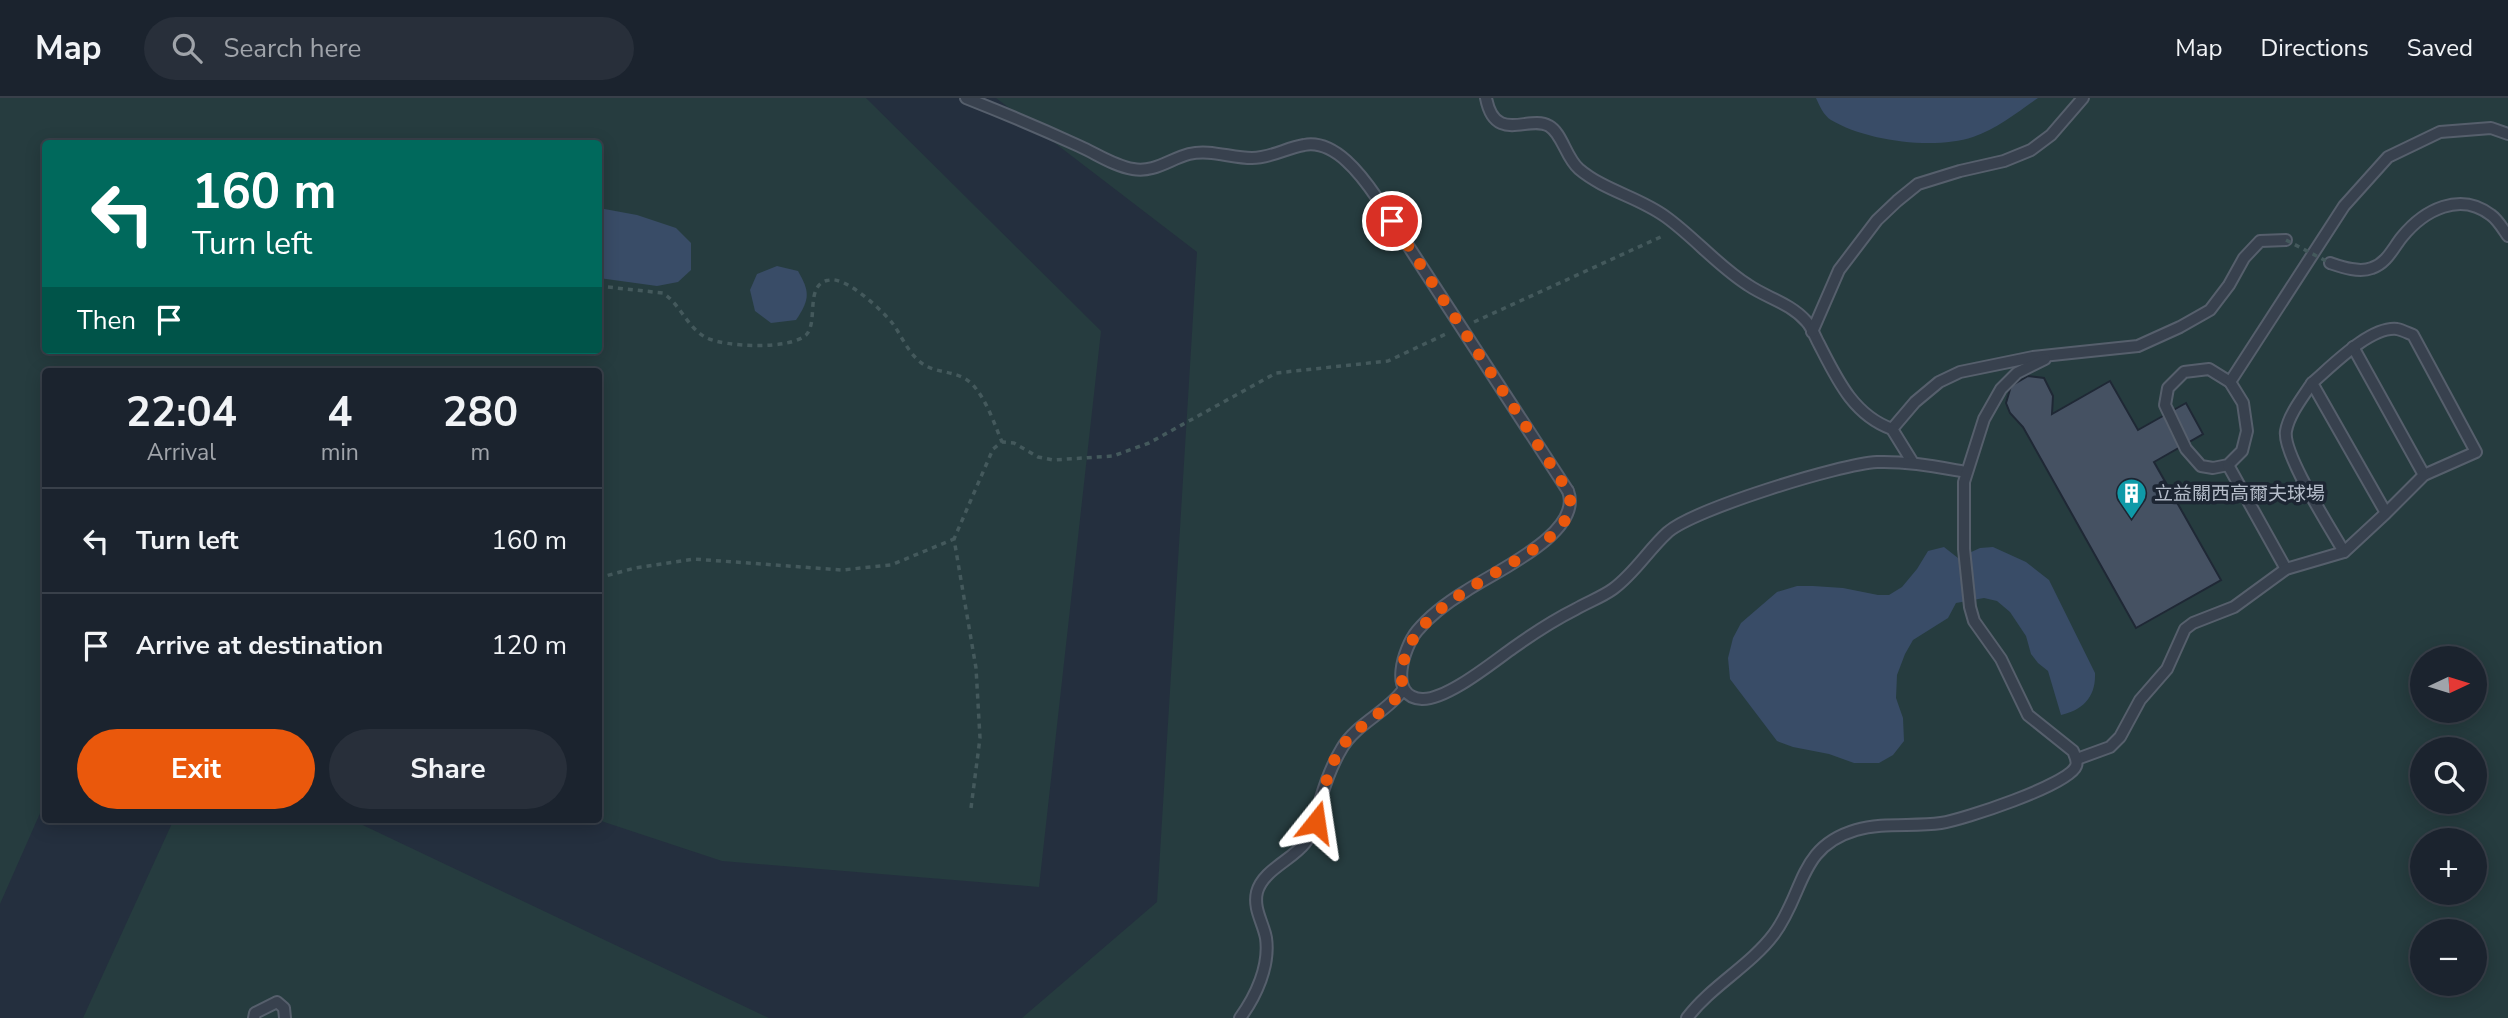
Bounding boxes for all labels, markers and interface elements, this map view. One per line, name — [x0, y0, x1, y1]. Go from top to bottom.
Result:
search box — [144, 17, 634, 80]
text: Map — [35, 26, 102, 71]
icon: search — [168, 29, 206, 67]
text: Search here — [224, 31, 361, 66]
text: Map — [2175, 32, 2222, 64]
text: Directions — [2260, 32, 2369, 64]
text: Saved — [2407, 32, 2473, 64]
text: 160 m — [192, 158, 336, 225]
icon: left — [77, 168, 168, 259]
pin — [1362, 191, 1422, 251]
icon: arrive — [1373, 202, 1411, 240]
text: Turn left — [192, 222, 312, 265]
icon: arrive — [150, 301, 188, 339]
text: Then — [77, 303, 136, 338]
text: 22:04 — [126, 384, 237, 441]
text: 4 — [327, 384, 352, 441]
text: 280 — [443, 384, 518, 441]
text: Arrival — [147, 437, 216, 468]
text: min — [321, 437, 359, 468]
text: m — [471, 437, 490, 468]
building icon: 立益關西高爾夫球場 — [2114, 477, 2148, 521]
place label: 立益關西高爾夫球場 — [2154, 481, 2325, 507]
icon: left — [77, 522, 115, 560]
text: Turn left — [136, 523, 239, 558]
text: 160 m — [491, 523, 567, 558]
icon: arrive — [77, 627, 115, 665]
text: Arrive at destination — [136, 628, 383, 663]
text: 120 m — [491, 628, 567, 663]
north arrow — [2410, 646, 2487, 723]
map controls — [2410, 646, 2487, 996]
button: Exit — [77, 729, 315, 809]
button: Share — [329, 729, 567, 809]
button: search — [2410, 737, 2487, 814]
position arrow — [1279, 785, 1353, 859]
button: + — [2410, 828, 2487, 905]
button: − — [2410, 919, 2487, 996]

